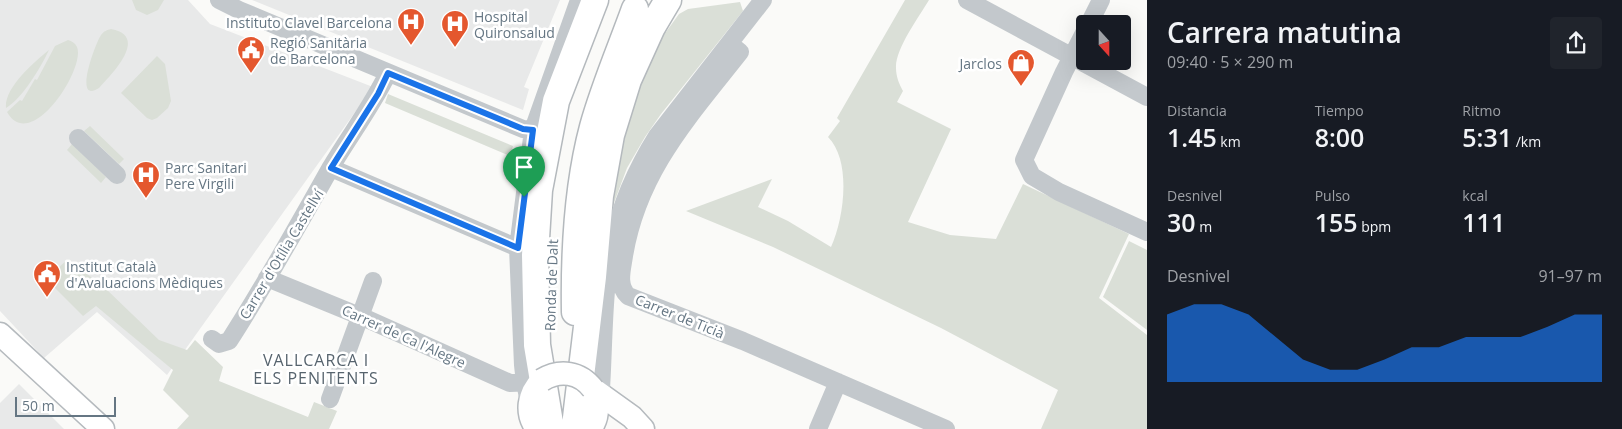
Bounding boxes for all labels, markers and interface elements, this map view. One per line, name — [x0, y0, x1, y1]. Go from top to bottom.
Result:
hospital icon: Instituto Clavel Barcelona — [396, 7, 426, 46]
place label: Hospital Quironsalud — [474, 7, 555, 42]
hospital icon: Hospital Quironsalud — [440, 9, 470, 48]
place label: Instituto Clavel Barcelona — [226, 13, 392, 32]
text: Carrera matutina — [1167, 13, 1402, 51]
north arrow — [1076, 15, 1131, 70]
map controls — [1076, 15, 1131, 70]
button: share — [1550, 17, 1602, 69]
place label: Regió Sanitària de Barcelona — [270, 33, 367, 68]
public building icon: Regió Sanitària de Barcelona — [236, 35, 266, 74]
shop icon: Jarclos — [1006, 48, 1036, 87]
text: 09:40 · 5 × 290 m — [1167, 51, 1293, 73]
place label: Jarclos — [957, 54, 1002, 73]
text: Distancia — [1167, 101, 1227, 120]
text: Tiempo — [1315, 101, 1364, 120]
text: Ritmo — [1462, 101, 1501, 120]
text: 1.45 — [1167, 120, 1217, 154]
text: 8:00 — [1315, 120, 1364, 154]
text: 5:31 — [1462, 120, 1512, 154]
text: km — [1217, 132, 1241, 151]
text: /km — [1512, 132, 1541, 151]
pin — [503, 146, 545, 197]
icon: arrive — [510, 153, 538, 181]
place label: Parc Sanitari Pere Virgili — [165, 158, 247, 193]
hospital icon: Parc Sanitari Pere Virgili — [131, 160, 161, 199]
street label: Carrer d'Otília Castellví — [235, 185, 328, 323]
text: Desnivel — [1167, 186, 1222, 205]
text: Pulso — [1315, 186, 1350, 205]
text: kcal — [1462, 186, 1488, 205]
text: 30 — [1167, 205, 1196, 239]
text: 155 — [1315, 205, 1358, 239]
text: 111 — [1462, 205, 1505, 239]
text: m — [1196, 217, 1212, 236]
text: bpm — [1358, 217, 1391, 236]
street label: Ronda de Dalt — [540, 239, 562, 331]
place label: Institut Català d'Avaluacions Mèdiques — [66, 257, 223, 292]
public building icon: Institut Català d'Avaluacions Mèdiques — [32, 259, 62, 298]
text: Desnivel — [1167, 265, 1230, 287]
text: 91–97 m — [1538, 265, 1602, 287]
street label: Carrer de Ticià — [633, 289, 727, 343]
street label: Carrer de Ca l'Alegre — [339, 300, 469, 372]
district label: VALLCARCA I ELS PENITENTS — [253, 349, 379, 389]
scale bar — [15, 394, 116, 417]
text: 50 m — [22, 396, 55, 415]

